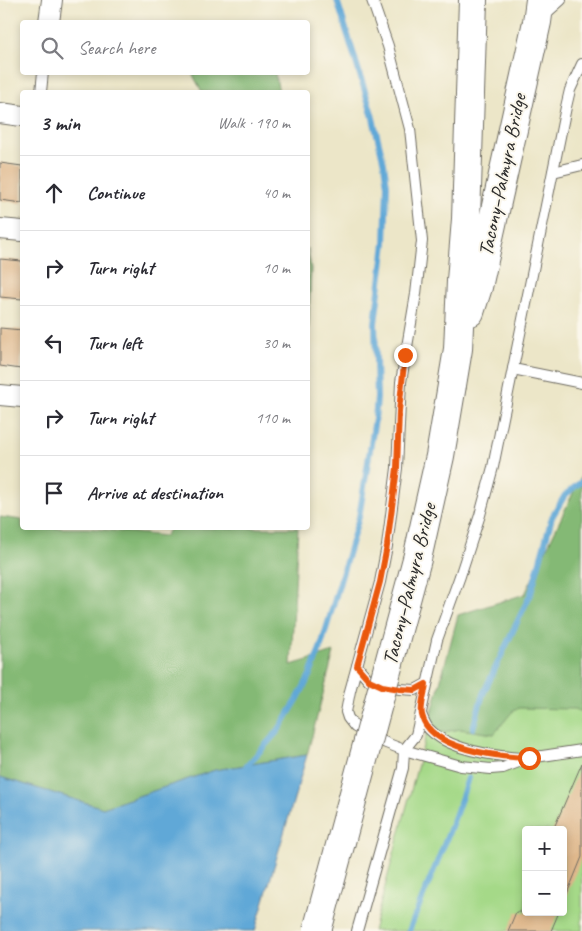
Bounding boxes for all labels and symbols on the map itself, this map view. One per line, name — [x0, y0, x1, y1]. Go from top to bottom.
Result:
street label: Tacony–Palmyra Bridge — [472, 89, 532, 259]
route end — [394, 344, 417, 367]
street label: Tacony–Palmyra Bridge — [376, 499, 442, 667]
route start — [518, 747, 541, 770]

